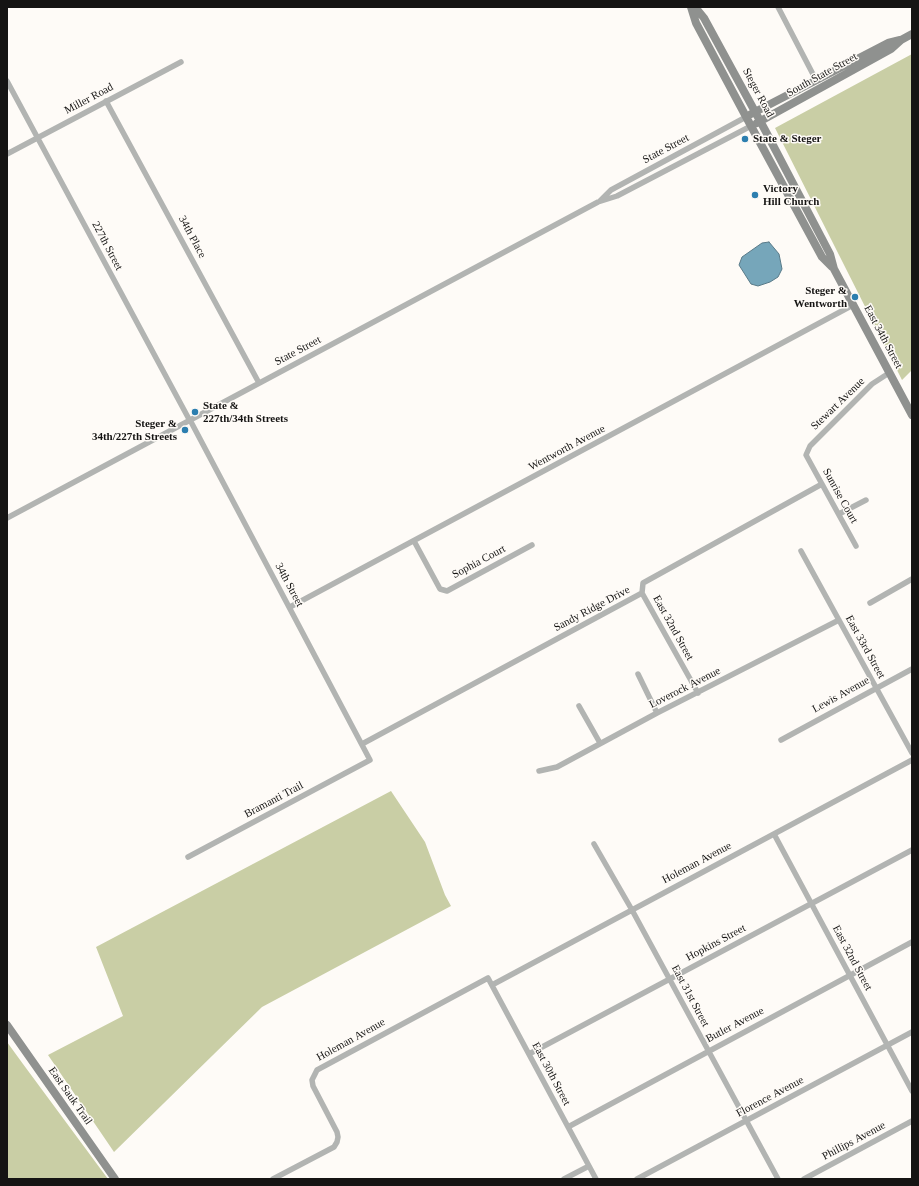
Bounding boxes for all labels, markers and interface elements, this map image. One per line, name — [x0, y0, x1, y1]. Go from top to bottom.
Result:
street label: South State Street — [784, 50, 860, 100]
street label: Steger Road — [739, 66, 777, 120]
street label: Miller Road — [62, 81, 116, 117]
street label: State Street — [641, 131, 691, 167]
place label: State & Steger — [753, 132, 821, 146]
marker: State & Steger — [740, 134, 750, 144]
place label: Victory Hill Church — [763, 182, 819, 208]
marker: Victory Hill Church — [750, 190, 760, 200]
street label: 34th Place — [175, 214, 209, 260]
street label: 227th Street — [89, 219, 125, 273]
place label: Steger & Wentworth — [794, 284, 847, 310]
marker: Steger & Wentworth — [850, 292, 860, 302]
street label: East 34th Street — [861, 303, 905, 371]
street label: State Street — [273, 333, 323, 369]
street label: Stewart Avenue — [808, 375, 868, 433]
place label: State & 227th/34th Streets — [203, 399, 288, 425]
marker: State & 227th/34th Streets — [190, 407, 200, 417]
place label: Steger & 34th/227th Streets — [92, 417, 177, 443]
street label: Wentworth Avenue — [526, 422, 608, 474]
marker: Steger & 34th/227th Streets — [180, 425, 190, 435]
street label: Sunrise Court — [819, 466, 861, 526]
street label: Sophia Court — [450, 542, 508, 582]
street label: 34th Street — [272, 561, 306, 609]
street label: Sandy Ridge Drive — [552, 583, 632, 635]
street label: East 32nd Street — [650, 593, 696, 663]
street label: East 33rd Street — [842, 613, 888, 681]
street label: Loverock Avenue — [647, 664, 723, 712]
street label: Lewis Avenue — [810, 674, 872, 716]
street label: Bramanti Trail — [242, 779, 306, 821]
street label: Holeman Avenue — [660, 839, 734, 887]
street label: Hopkins Street — [684, 922, 748, 964]
street label: East 32nd Street — [829, 923, 875, 993]
street label: East 31st Street — [668, 963, 712, 1029]
street label: Butler Avenue — [704, 1004, 766, 1046]
street label: Holeman Avenue — [314, 1016, 388, 1064]
street label: East 30th Street — [529, 1040, 573, 1108]
street label: East Sauk Trail — [45, 1065, 95, 1127]
street label: Florence Avenue — [734, 1074, 806, 1120]
street label: Phillips Avenue — [820, 1119, 888, 1163]

